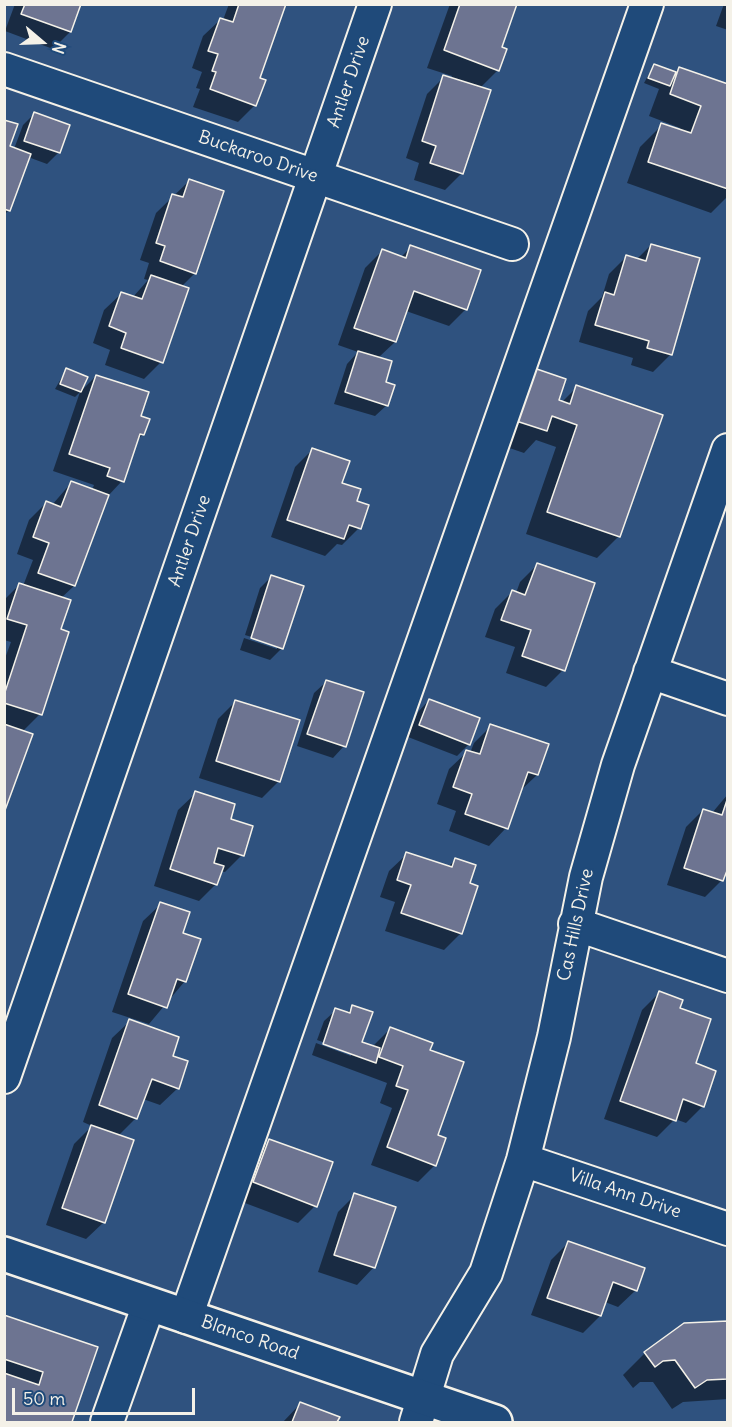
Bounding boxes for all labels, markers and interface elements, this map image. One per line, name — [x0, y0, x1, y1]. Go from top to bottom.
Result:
north arrow — [12, 12, 72, 72]
street label: Antler Drive — [323, 33, 375, 131]
text: N — [48, 39, 70, 56]
street label: Buckaroo Drive — [195, 126, 321, 188]
street label: Antler Drive — [164, 492, 216, 590]
street label: Cas Hills Drive — [554, 867, 598, 983]
street label: Villa Ann Drive — [566, 1165, 684, 1223]
street label: Blanco Road — [198, 1311, 302, 1365]
scale bar — [15, 1376, 198, 1414]
text: 50 m — [23, 1387, 65, 1410]

